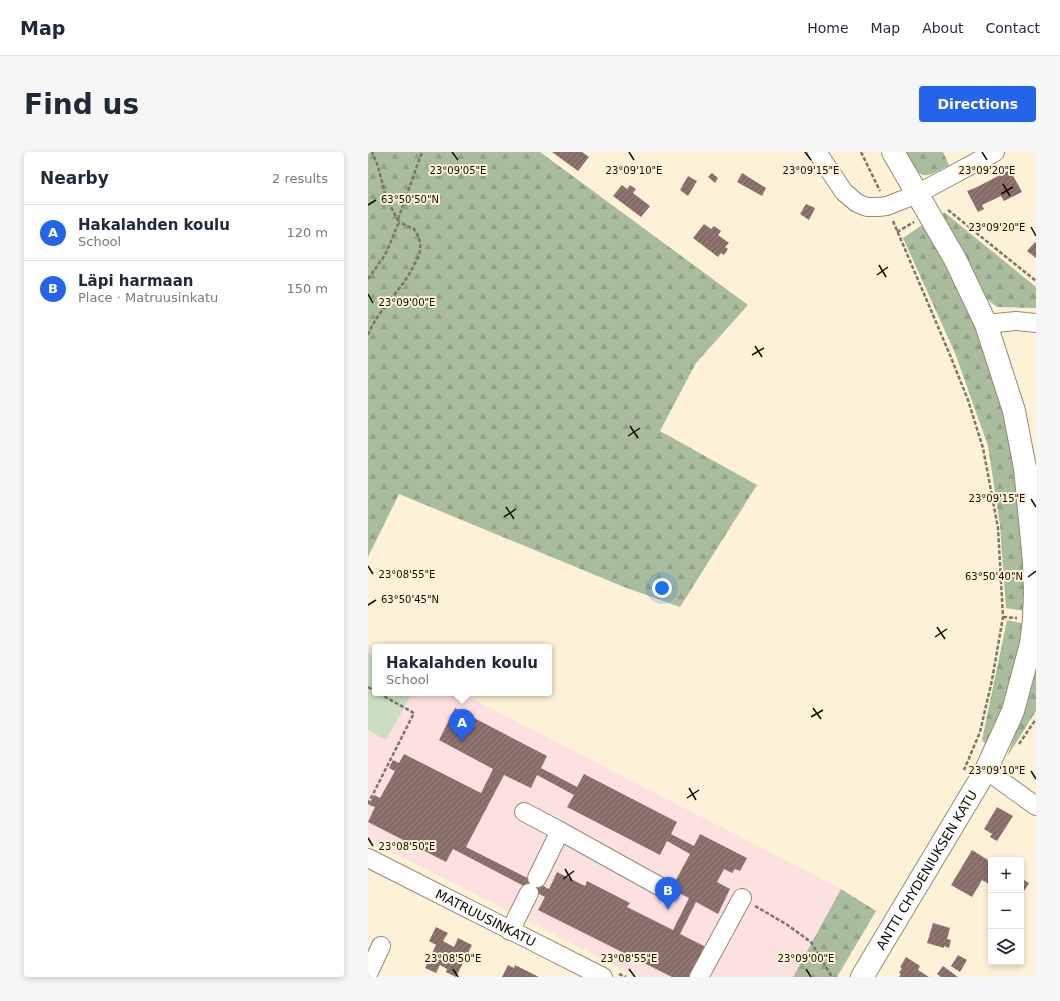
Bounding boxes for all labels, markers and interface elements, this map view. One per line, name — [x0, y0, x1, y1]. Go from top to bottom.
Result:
text: Map — [20, 17, 65, 39]
text: Home — [807, 20, 849, 36]
text: Map — [871, 20, 900, 36]
text: About — [922, 20, 964, 36]
text: Contact — [986, 20, 1040, 36]
button: Directions — [919, 86, 1036, 122]
text: Find us — [24, 88, 139, 121]
text: 23°09'05"E — [430, 165, 486, 176]
text: 23°09'10"E — [606, 165, 662, 176]
text: 23°09'15"E — [783, 165, 839, 176]
text: 23°09'20"E — [959, 165, 1015, 176]
text: Nearby — [40, 168, 109, 188]
text: 2 results — [272, 171, 328, 186]
text: 63°50'50"N — [381, 194, 439, 205]
text: Hakalahden koulu — [78, 216, 230, 234]
text: 23°09'20"E — [969, 222, 1025, 233]
text: A — [48, 225, 58, 240]
text: 120 m — [286, 225, 328, 240]
text: School — [78, 234, 121, 249]
text: Läpi harmaan — [78, 272, 194, 290]
text: B — [48, 281, 58, 296]
text: 150 m — [286, 281, 328, 296]
text: Place · Matruusinkatu — [78, 290, 218, 305]
text: 23°09'00"E — [379, 297, 435, 308]
text: 23°09'15"E — [969, 493, 1025, 504]
text: 23°08'55"E — [379, 569, 435, 580]
text: 63°50'40"N — [965, 571, 1023, 582]
your location — [652, 578, 672, 598]
text: 63°50'45"N — [381, 594, 439, 605]
popup — [372, 644, 552, 696]
text: Hakalahden koulu — [386, 654, 538, 672]
text: School — [386, 672, 429, 687]
pin: A — [449, 709, 475, 742]
text: 23°09'10"E — [969, 765, 1025, 776]
street label: ANTTI CHYDENIUKSEN KATU — [873, 788, 980, 952]
text: 23°08'50"E — [379, 841, 435, 852]
map controls — [988, 857, 1024, 965]
button: + — [988, 857, 1024, 893]
pin: B — [655, 877, 681, 910]
street label: MATRUUSINKATU — [433, 886, 538, 950]
button: − — [988, 893, 1024, 929]
button: layers — [988, 929, 1024, 965]
text: 23°08'50"E — [425, 953, 481, 964]
text: 23°08'55"E — [601, 953, 657, 964]
text: 23°09'00"E — [778, 953, 834, 964]

